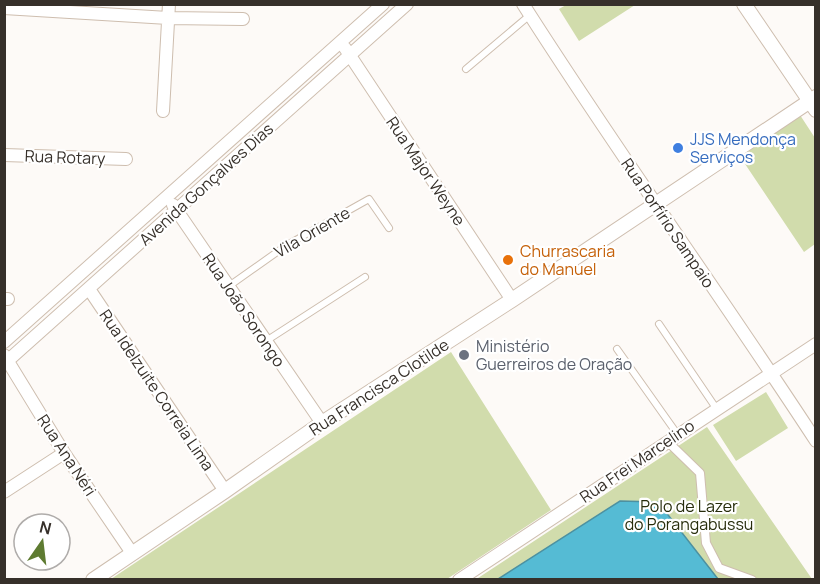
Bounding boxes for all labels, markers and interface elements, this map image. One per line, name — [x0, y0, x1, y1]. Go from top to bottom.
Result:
street label: Rua Major Weyne — [381, 112, 471, 230]
street label: Avenida Gonçalves Dias — [134, 118, 278, 250]
place label: JJS Mendonça Serviços — [690, 128, 796, 168]
marker: JJS Mendonça Serviços — [671, 141, 685, 155]
street label: Rua Rotary — [24, 145, 106, 169]
street label: Rua Porfírio Sampaio — [616, 154, 720, 292]
street label: Vila Oriente — [270, 201, 354, 263]
place label: Churrascaria do Manuel — [520, 240, 615, 280]
street label: Rua João Sorongo — [198, 249, 290, 371]
marker: Churrascaria do Manuel — [501, 253, 515, 267]
street label: Rua Idelzuite Correia Lima — [95, 305, 219, 475]
street label: Rua Francisca Clotilde — [305, 334, 453, 440]
place label: Ministério Guerreiros de Oração — [476, 335, 632, 375]
marker: Ministério Guerreiros de Oração — [457, 348, 471, 362]
street label: Rua Ana Néri — [32, 410, 102, 500]
street label: Rua Frei Marcelino — [575, 414, 699, 508]
park label: Polo de Lazer do Porangabussu — [625, 495, 753, 535]
north arrow — [12, 512, 72, 572]
text: N — [37, 515, 54, 540]

